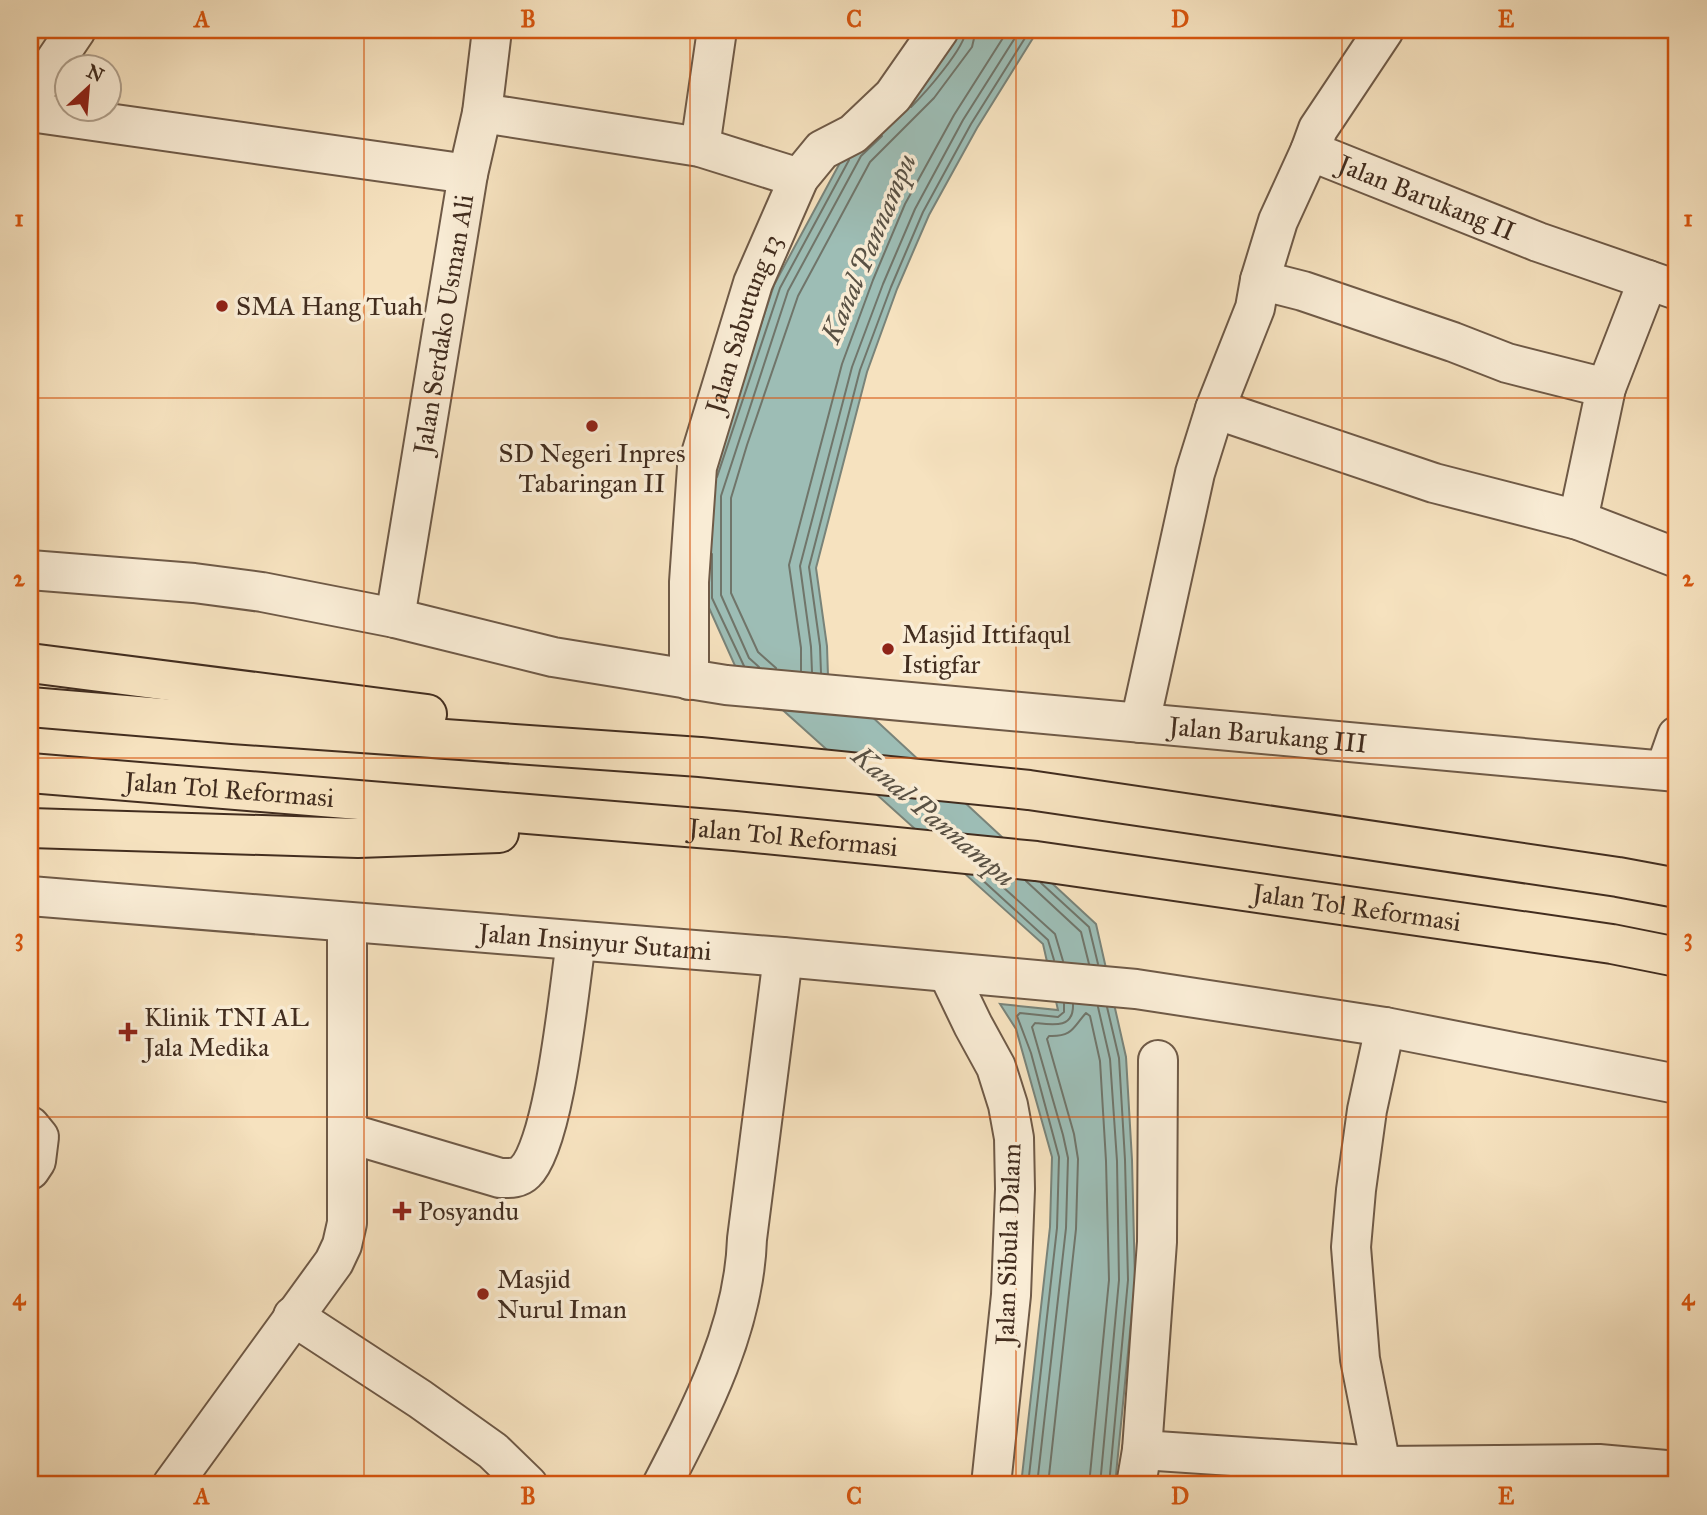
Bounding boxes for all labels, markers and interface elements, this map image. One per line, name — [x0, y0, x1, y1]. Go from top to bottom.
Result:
text: A — [192, 5, 210, 33]
text: B — [520, 5, 536, 33]
text: C — [846, 5, 862, 33]
text: D — [1171, 5, 1189, 33]
text: E — [1498, 5, 1515, 33]
north arrow — [52, 52, 122, 122]
text: N — [83, 59, 108, 87]
street label: Jalan Barukang II — [1331, 147, 1520, 247]
water label: Kanal Pannampu — [812, 148, 924, 350]
street label: Jalan Serdako Usman Ali — [406, 192, 480, 459]
text: 1 — [14, 204, 24, 232]
text: 1 — [1683, 204, 1693, 232]
street label: Jalan Sabutung 13 — [698, 229, 788, 420]
place label: SMA Hang Tuah — [236, 290, 423, 322]
marker: SMA Hang Tuah — [214, 298, 230, 314]
marker: SD Negeri Inpres Tabaringan II — [584, 418, 600, 434]
place label: SD Negeri Inpres Tabaringan II — [499, 437, 685, 499]
text: 2 — [13, 564, 25, 592]
text: 2 — [1682, 564, 1694, 592]
place label: Masjid Ittifaqul Istigfar — [902, 618, 1071, 680]
marker: Masjid Ittifaqul Istigfar — [880, 641, 896, 657]
street label: Jalan Barukang III — [1165, 709, 1369, 760]
water label: Kanal Pannampu — [844, 737, 1022, 895]
street label: Jalan Tol Reformasi — [120, 765, 335, 814]
street label: Jalan Tol Reformasi — [684, 811, 899, 863]
street label: Jalan Tol Reformasi — [1248, 876, 1463, 938]
street label: Jalan Insinyur Sutami — [474, 916, 713, 967]
text: 3 — [14, 923, 24, 952]
text: 3 — [1683, 923, 1693, 952]
place label: Klinik TNI AL Jala Medika — [141, 1001, 309, 1063]
marker: Klinik TNI AL Jala Medika — [118, 1022, 138, 1042]
street label: Jalan Sibula Dalam — [988, 1142, 1028, 1348]
place label: Posyandu — [418, 1195, 519, 1227]
marker: Posyandu — [392, 1201, 412, 1221]
place label: Masjid Nurul Iman — [497, 1263, 627, 1325]
text: 4 — [13, 1283, 27, 1311]
text: 4 — [1682, 1283, 1696, 1311]
marker: Masjid Nurul Iman — [475, 1286, 491, 1302]
text: A — [192, 1482, 210, 1510]
text: B — [520, 1482, 536, 1510]
text: C — [846, 1482, 862, 1510]
text: D — [1171, 1482, 1189, 1510]
text: E — [1498, 1482, 1515, 1510]

